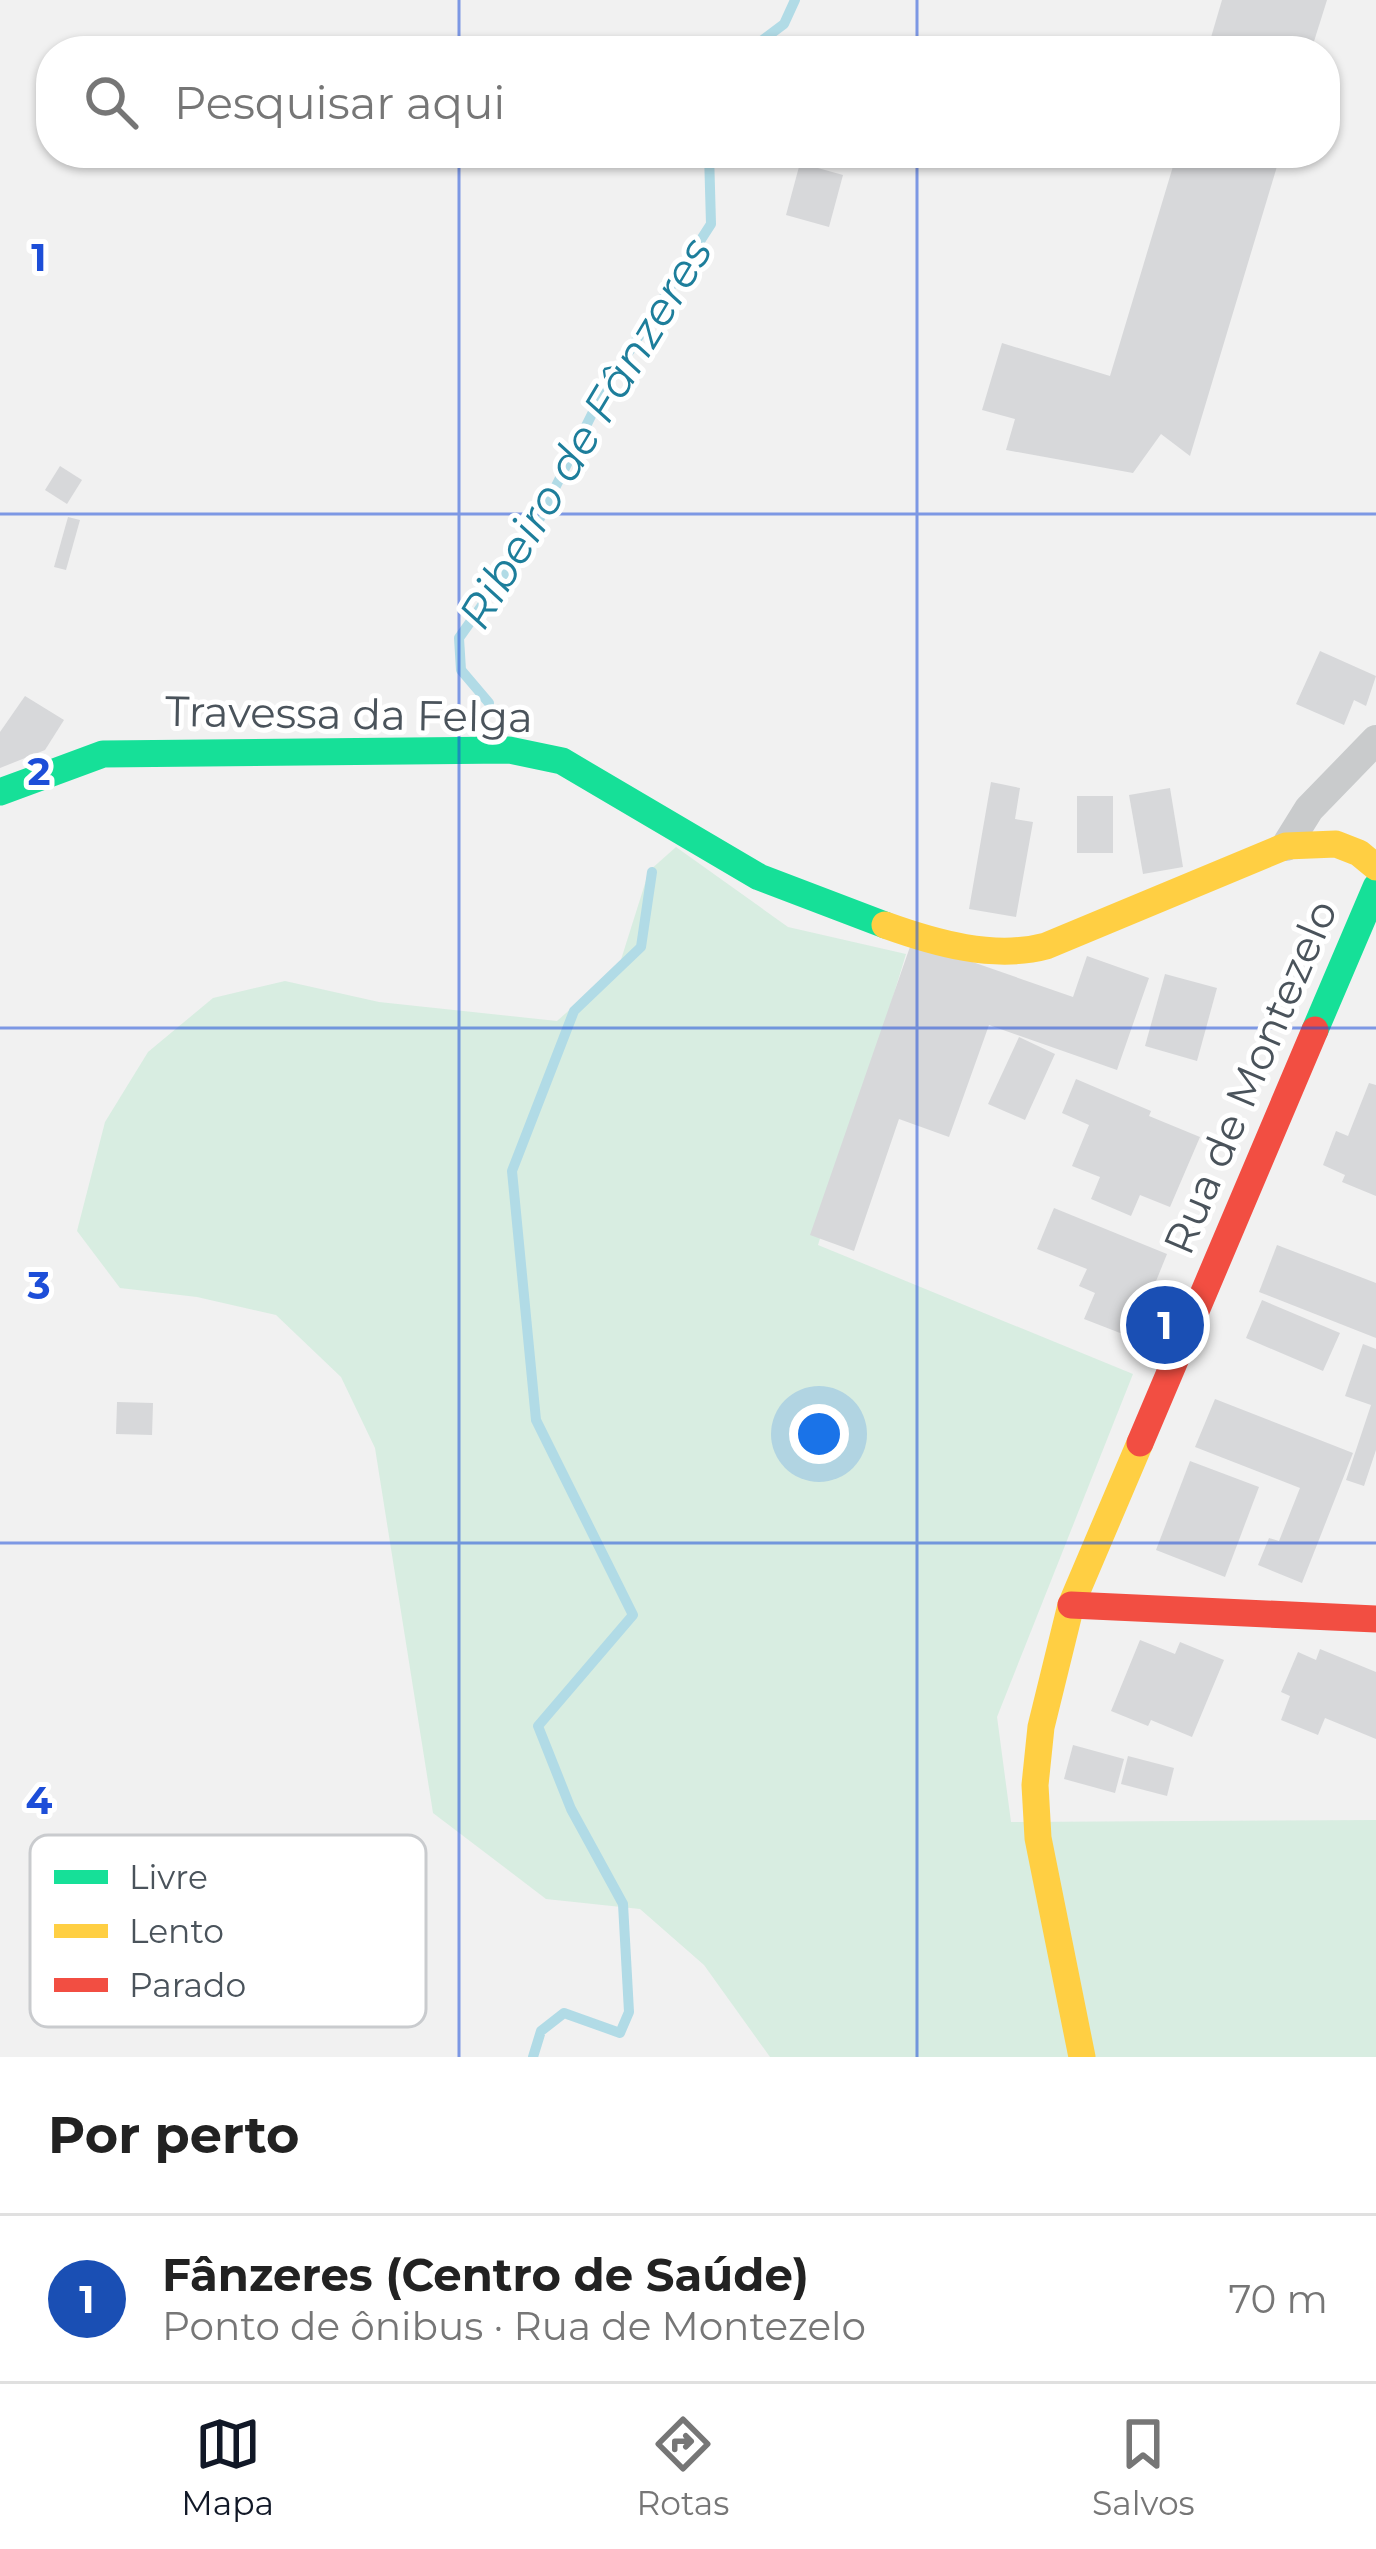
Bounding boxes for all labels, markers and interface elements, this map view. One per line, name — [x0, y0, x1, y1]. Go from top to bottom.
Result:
search box — [36, 36, 1340, 168]
icon: search — [78, 69, 144, 135]
text: Pesquisar aqui — [174, 75, 505, 130]
water label: Ribeiro de Fânzeres — [446, 227, 723, 638]
text: 1 — [31, 233, 47, 281]
street label: Travessa da Felga — [165, 685, 533, 743]
text: 2 — [27, 747, 51, 795]
street label: Rua de Montezelo — [1152, 892, 1348, 1262]
text: 3 — [26, 1261, 51, 1309]
pin: 1 — [1126, 1280, 1204, 1370]
your location — [789, 1404, 849, 1464]
text: 4 — [26, 1776, 53, 1824]
legend — [30, 1835, 426, 2027]
text: Livre — [129, 1857, 208, 1897]
text: Lento — [129, 1911, 224, 1951]
text: Parado — [129, 1965, 246, 2005]
text: Por perto — [48, 2104, 299, 2166]
text: Fânzeres (Centro de Saúde) — [162, 2247, 809, 2302]
text: 1 — [79, 2275, 95, 2323]
text: 70 m — [1228, 2275, 1328, 2323]
text: Ponto de ônibus · Rua de Montezelo — [162, 2302, 866, 2350]
tab: Mapa — [181, 2411, 274, 2523]
tab: Rotas — [636, 2411, 729, 2523]
tab: Salvos — [1092, 2411, 1195, 2523]

